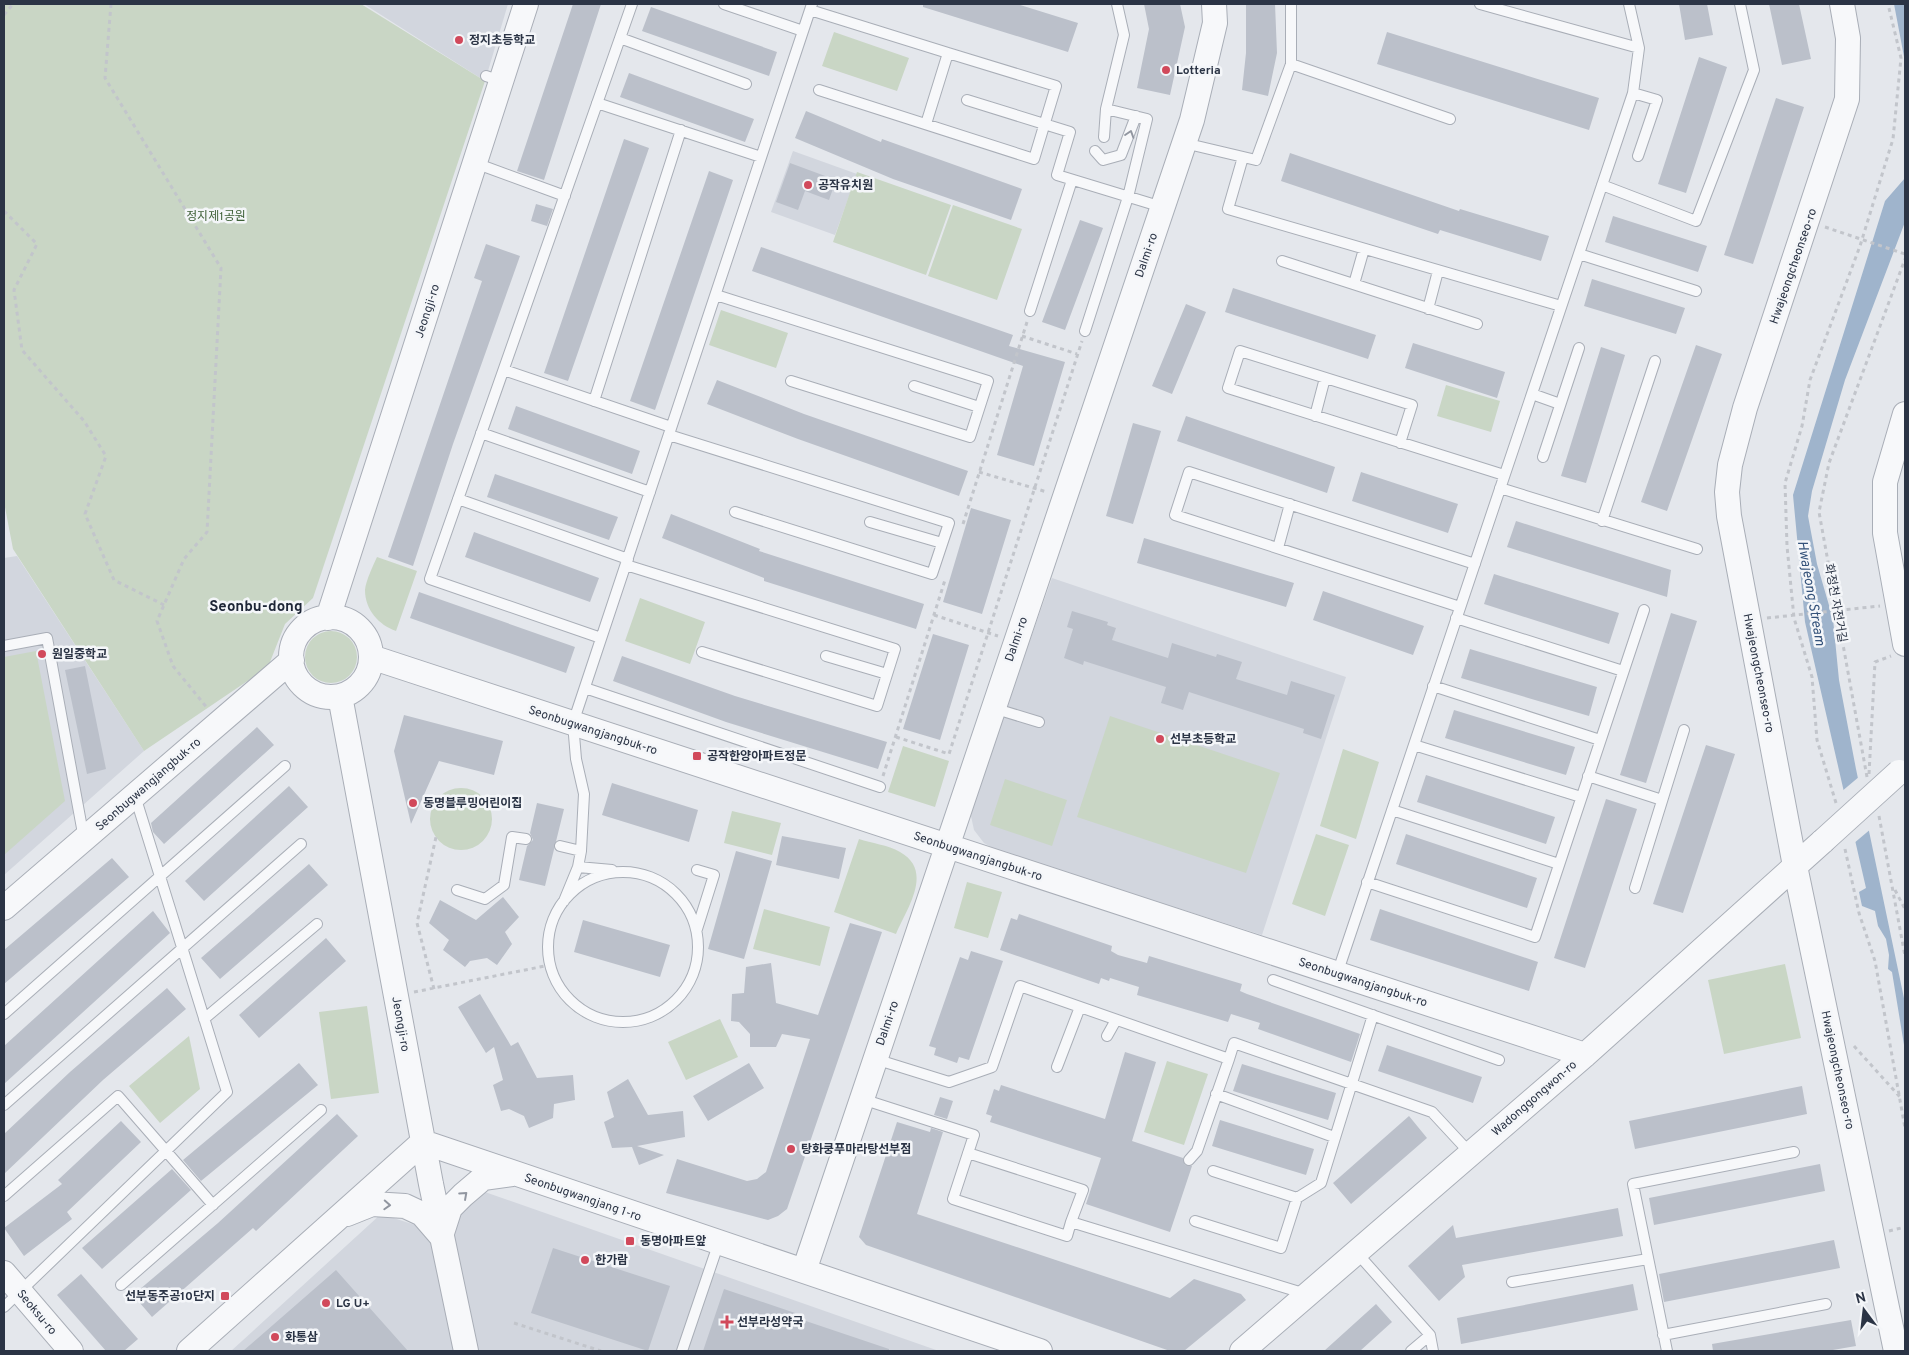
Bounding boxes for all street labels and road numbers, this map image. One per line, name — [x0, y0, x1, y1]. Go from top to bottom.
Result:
street label: Hwajeongcheonseo-ro — [1767, 206, 1821, 326]
street label: Dalmi-ro — [1132, 230, 1162, 280]
street label: Jeongji-ro — [412, 282, 444, 340]
street label: 화정천 자전거길 — [1820, 562, 1850, 644]
street label: Hwajeongcheonseo-ro — [1739, 612, 1777, 735]
street label: Dalmi-ro — [1002, 614, 1032, 664]
street label: Seonbugwangjangbuk-ro — [526, 703, 660, 759]
street label: Seonbugwangjangbuk-ro — [93, 734, 205, 835]
street label: Seonbugwangjangbuk-ro — [911, 829, 1045, 885]
street label: Seonbugwangjangbuk-ro — [1296, 955, 1430, 1011]
street label: Jeongji-ro — [387, 995, 413, 1053]
street label: Dalmi-ro — [873, 998, 903, 1048]
street label: Hwajeongcheonseo-ro — [1817, 1009, 1858, 1131]
street label: Wadonggongwon-ro — [1489, 1057, 1581, 1140]
street label: Seonbugwangjang 1-ro — [522, 1170, 644, 1226]
street label: Seoksu-ro — [13, 1287, 60, 1339]

